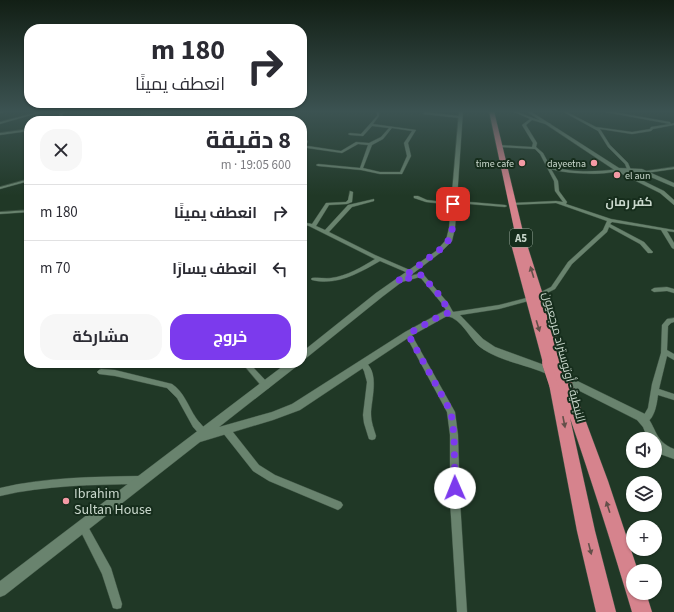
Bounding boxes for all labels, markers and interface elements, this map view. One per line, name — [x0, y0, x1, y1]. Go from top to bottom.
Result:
text: 180 m — [151, 30, 225, 70]
icon: right — [239, 40, 291, 92]
text: انعطف يمينًا — [135, 72, 225, 97]
text: 8 دقيقة — [206, 123, 291, 158]
button: close — [40, 129, 82, 171]
text: 600 m · 19:05 — [221, 156, 291, 174]
place label: time cafe — [476, 157, 514, 171]
place label: dayeetna — [547, 157, 586, 171]
marker: time cafe — [517, 158, 527, 168]
marker: dayeetna — [589, 158, 599, 168]
place label: el aun — [625, 169, 650, 183]
marker: el aun — [612, 170, 622, 180]
pin — [436, 187, 470, 221]
icon: arrive — [442, 193, 464, 215]
district label: كفر رمان — [606, 194, 653, 211]
text: 180 m — [40, 202, 78, 223]
icon: right — [269, 202, 291, 224]
text: انعطف يمينًا — [174, 203, 257, 224]
road number: A5 — [510, 229, 532, 247]
text: 70 m — [40, 258, 70, 279]
icon: left — [269, 258, 291, 280]
text: انعطف يسارًا — [172, 259, 257, 280]
one-way arrow — [529, 266, 535, 278]
street label: النبطية - أوتوستراد مرجعيون — [538, 290, 589, 424]
button: مشاركة — [40, 314, 162, 360]
button: خروج — [170, 314, 291, 360]
one-way arrow — [535, 320, 541, 332]
one-way arrow — [561, 416, 567, 428]
map controls — [626, 432, 662, 600]
button: sound — [626, 432, 662, 468]
position arrow — [434, 467, 476, 509]
button: layers — [626, 476, 662, 512]
place label: Ibrahim Sultan House — [74, 484, 152, 520]
marker: Ibrahim Sultan House — [61, 496, 71, 506]
one-way arrow — [605, 501, 611, 513]
button: + — [626, 520, 662, 556]
one-way arrow — [588, 543, 594, 555]
button: − — [626, 564, 662, 600]

